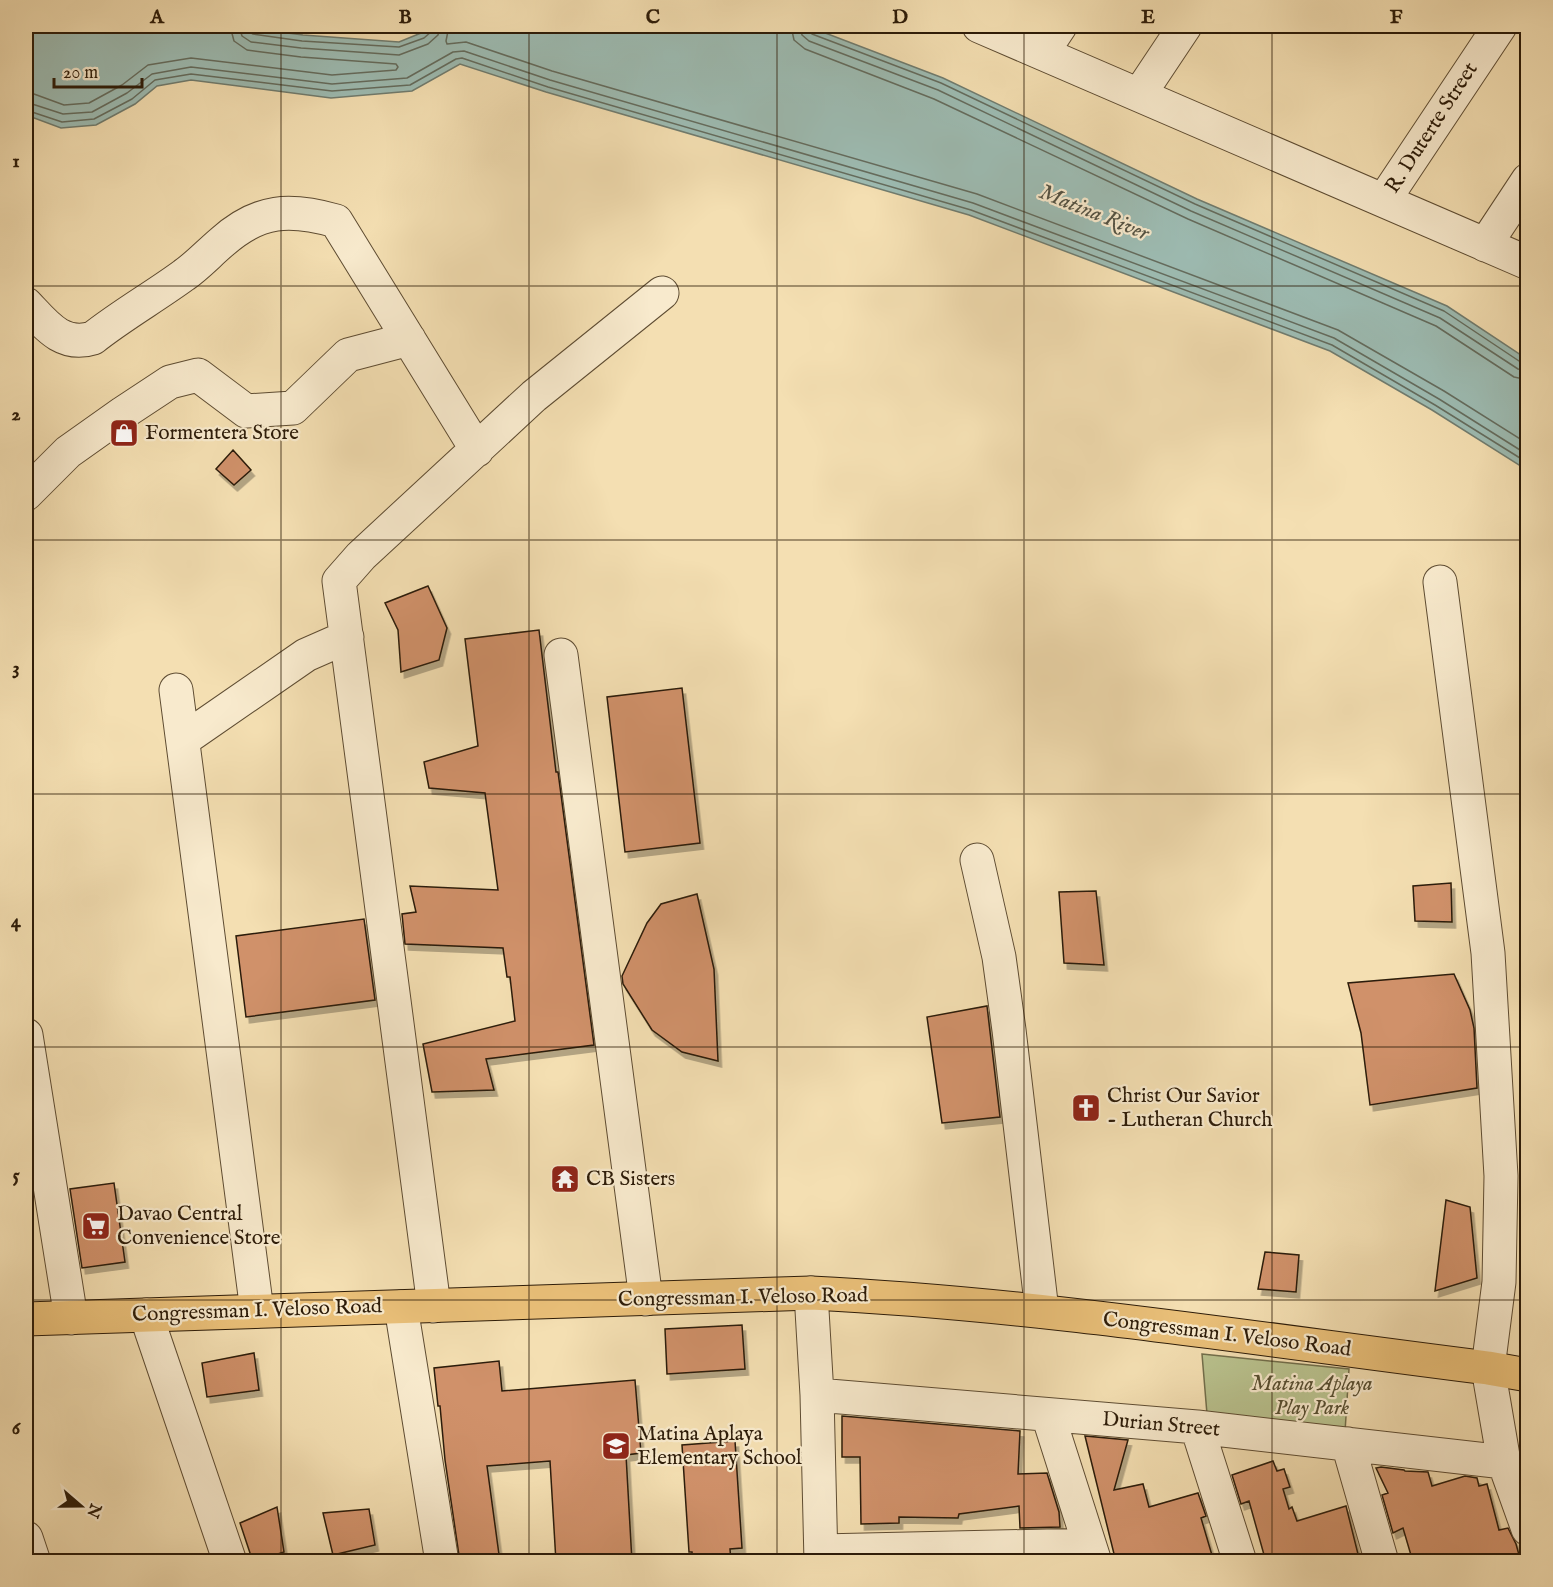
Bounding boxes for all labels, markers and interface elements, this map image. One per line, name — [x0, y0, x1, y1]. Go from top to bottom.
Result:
text: A — [149, 5, 165, 30]
text: B — [398, 5, 412, 30]
text: C — [646, 5, 660, 30]
text: D — [892, 5, 908, 30]
text: E — [1141, 5, 1155, 30]
text: F — [1390, 5, 1403, 30]
scale bar — [54, 51, 142, 89]
street label: R. Duterte Street — [1380, 57, 1484, 199]
text: 20 m — [63, 62, 98, 85]
text: 1 — [12, 149, 20, 174]
water label: Matina River — [1035, 178, 1154, 248]
text: 2 — [11, 402, 21, 427]
shop icon: Formentera Store — [108, 417, 140, 449]
place label: Formentera Store — [145, 420, 299, 447]
text: 3 — [12, 656, 20, 681]
text: 4 — [11, 909, 22, 934]
place label: Christ Our Savior - Lutheran Church — [1107, 1083, 1273, 1134]
church icon: Christ Our Savior - Lutheran Church — [1070, 1092, 1102, 1124]
text: 5 — [12, 1163, 20, 1188]
temple icon: CB Sisters — [549, 1163, 581, 1195]
place label: CB Sisters — [586, 1166, 675, 1193]
place label: Davao Central Convenience Store — [117, 1201, 281, 1252]
supermarket icon: Davao Central Convenience Store — [80, 1210, 112, 1242]
street label: Congressman I. Veloso Road — [618, 1282, 869, 1314]
street label: Congressman I. Veloso Road — [132, 1293, 383, 1329]
street label: Congressman I. Veloso Road — [1101, 1306, 1354, 1364]
park label: Matina Aplaya Play Park — [1251, 1371, 1373, 1422]
street label: Durian Street — [1101, 1406, 1221, 1444]
text: 6 — [12, 1416, 22, 1441]
place label: Matina Aplaya Elementary School — [637, 1421, 802, 1472]
school or university icon: Matina Aplaya Elementary School — [600, 1430, 632, 1462]
north arrow — [51, 1476, 111, 1536]
text: N — [81, 1500, 105, 1521]

